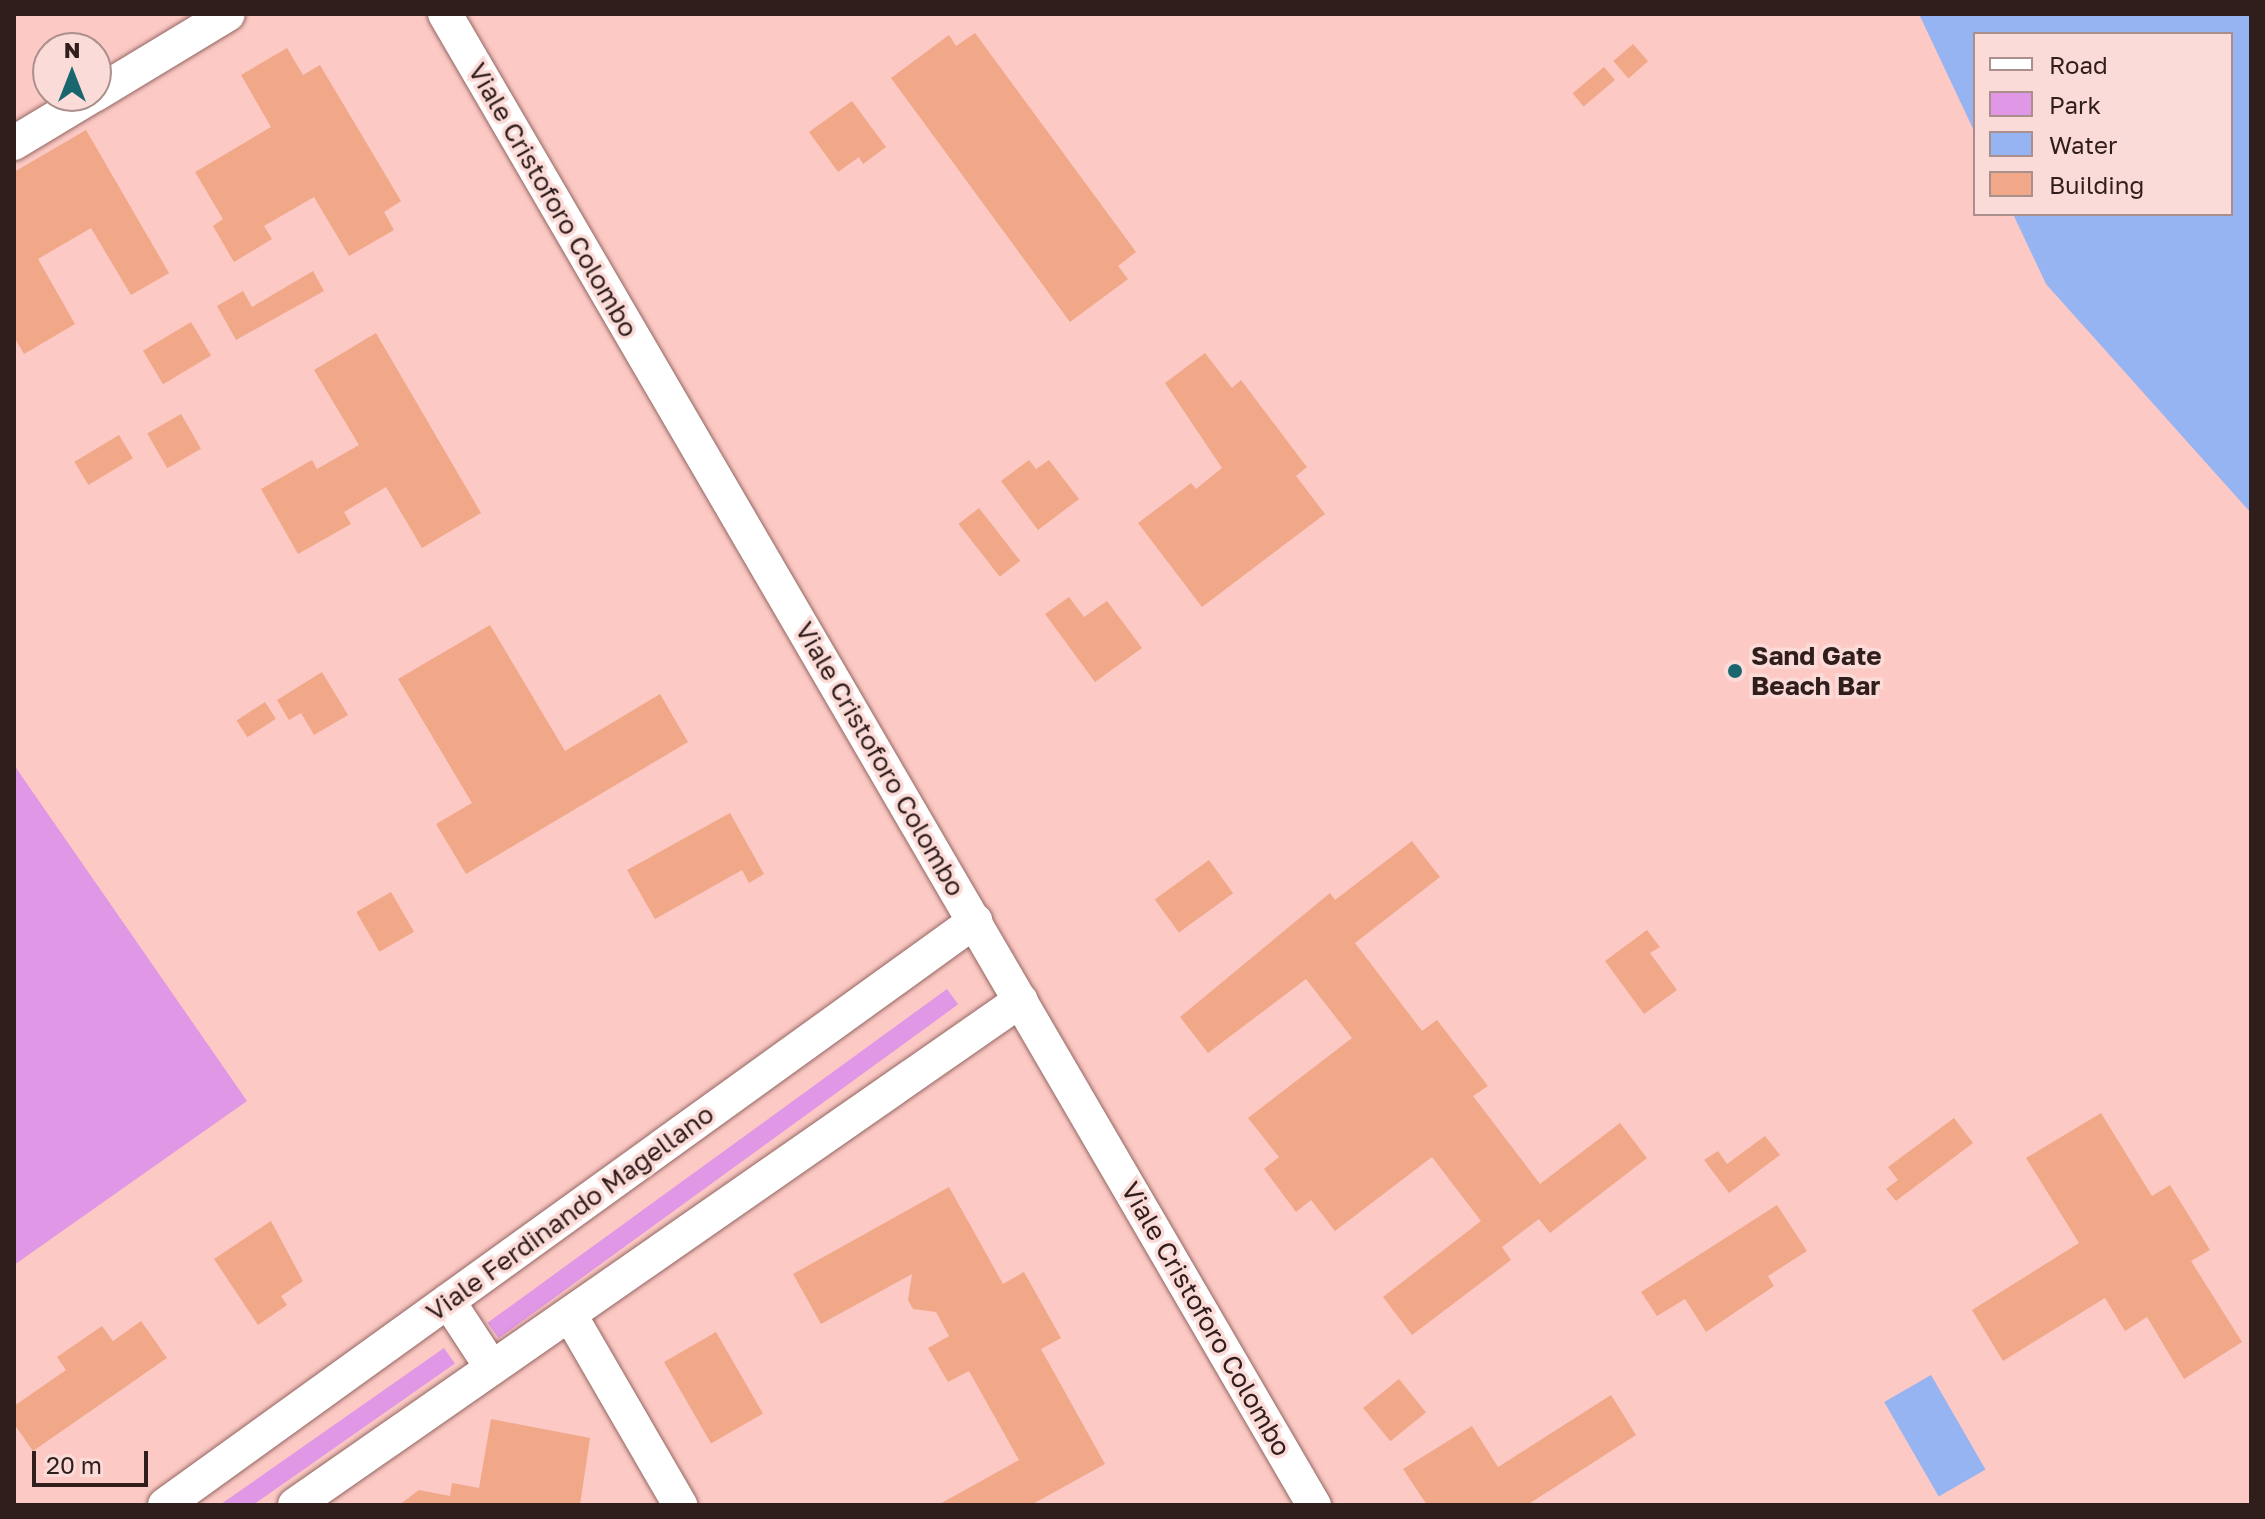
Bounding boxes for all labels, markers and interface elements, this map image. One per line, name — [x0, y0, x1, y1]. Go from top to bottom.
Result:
north arrow — [32, 32, 112, 112]
legend — [1973, 32, 2233, 216]
text: N — [64, 36, 80, 63]
text: Road — [2049, 50, 2108, 79]
street label: Viale Cristoforo Colombo — [462, 57, 644, 343]
text: Park — [2049, 90, 2101, 119]
text: Water — [2049, 130, 2117, 159]
text: Building — [2049, 170, 2144, 199]
street label: Viale Cristoforo Colombo — [789, 616, 971, 902]
place label: Sand Gate Beach Bar — [1751, 640, 1882, 702]
marker: Sand Gate Beach Bar — [1726, 662, 1744, 680]
street label: Viale Ferdinando Magellano — [420, 1098, 720, 1328]
street label: Viale Cristoforo Colombo — [1115, 1176, 1297, 1462]
scale bar — [36, 1435, 152, 1485]
text: 20 m — [46, 1450, 102, 1479]

